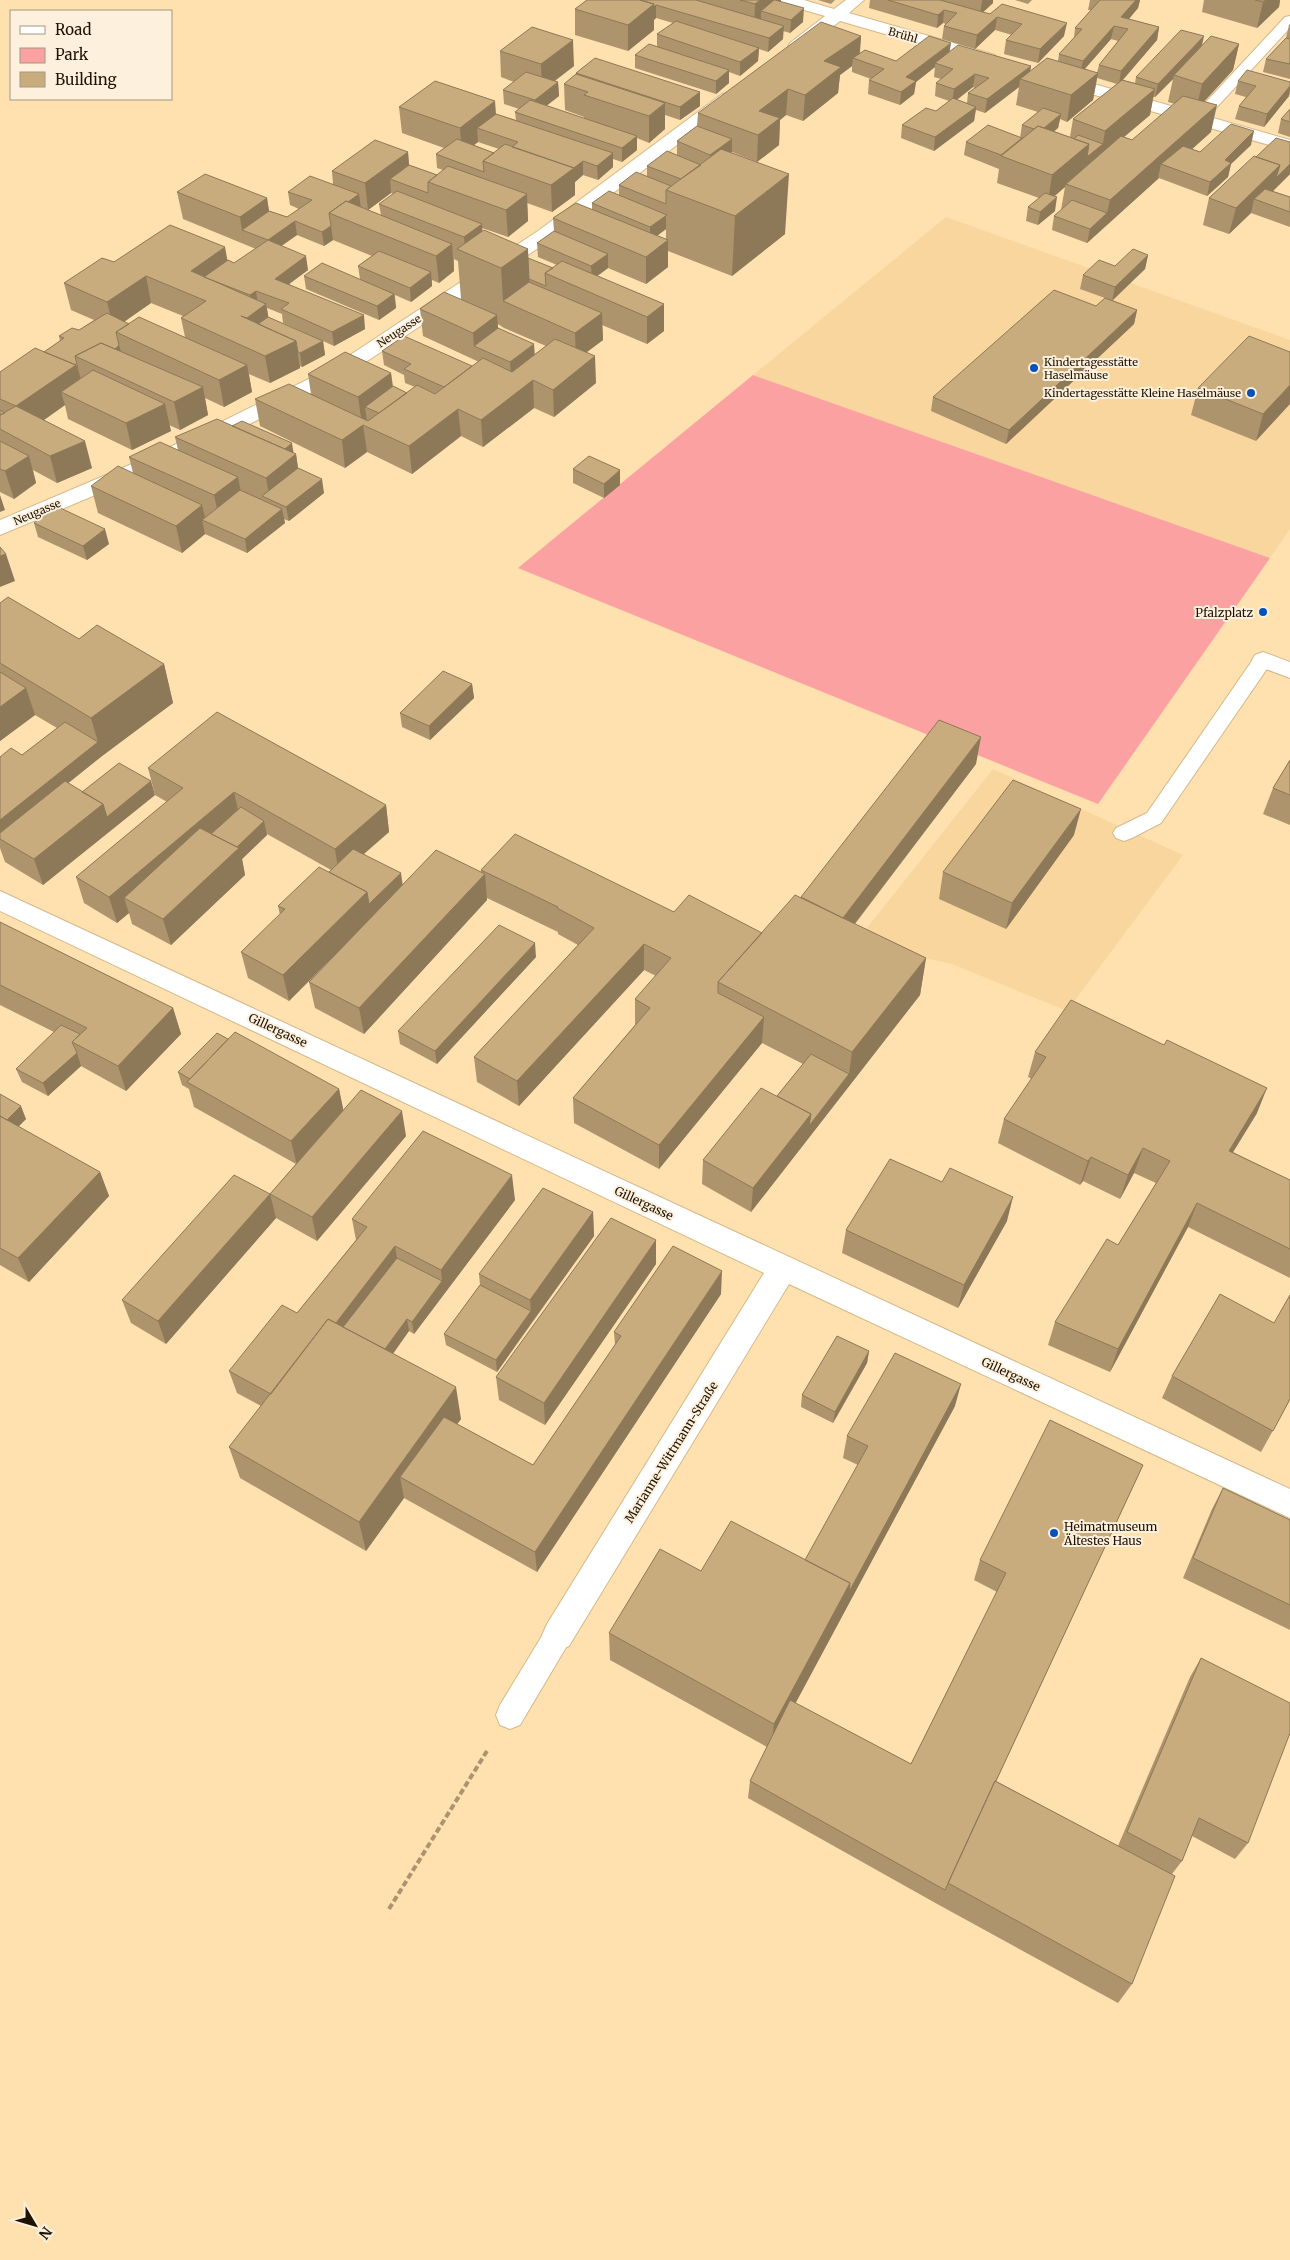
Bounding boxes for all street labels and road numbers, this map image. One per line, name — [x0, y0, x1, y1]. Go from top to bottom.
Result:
street label: Brühl — [887, 24, 920, 46]
street label: Neugasse — [374, 311, 424, 351]
street label: Neugasse — [11, 496, 63, 528]
street label: Gillergasse — [246, 1010, 310, 1050]
street label: Gillergasse — [612, 1183, 676, 1223]
street label: Gillergasse — [979, 1354, 1043, 1394]
street label: Marianne-Wittmann-Straße — [621, 1379, 721, 1525]

